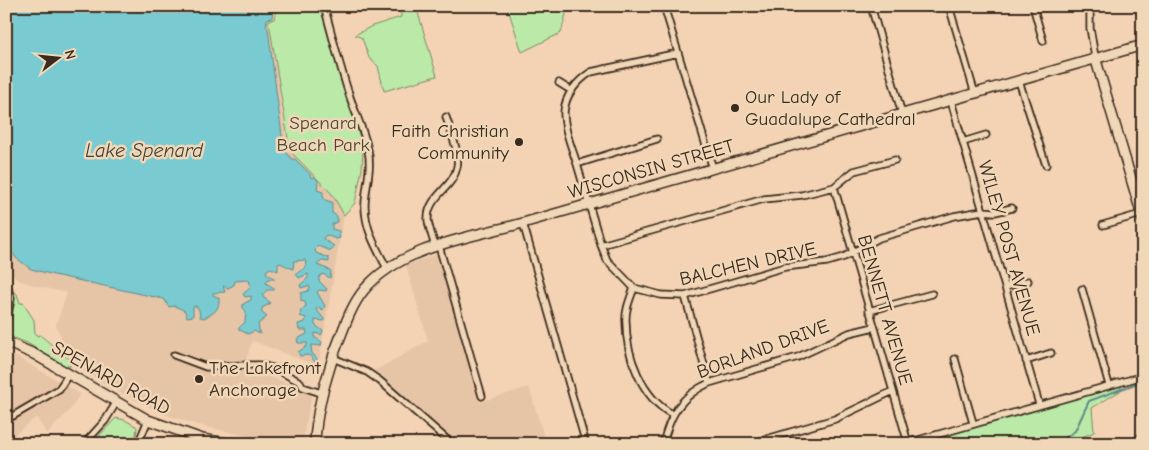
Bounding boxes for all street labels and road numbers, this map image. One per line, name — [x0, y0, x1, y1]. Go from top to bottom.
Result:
street label: WISCONSIN STREET — [565, 135, 737, 203]
street label: WILEY POST AVENUE — [973, 158, 1045, 338]
street label: BENNETT AVENUE — [853, 232, 917, 388]
street label: BALCHEN DRIVE — [677, 238, 819, 290]
street label: BORLAND DRIVE — [694, 315, 832, 383]
street label: SPENARD ROAD — [48, 336, 174, 420]

